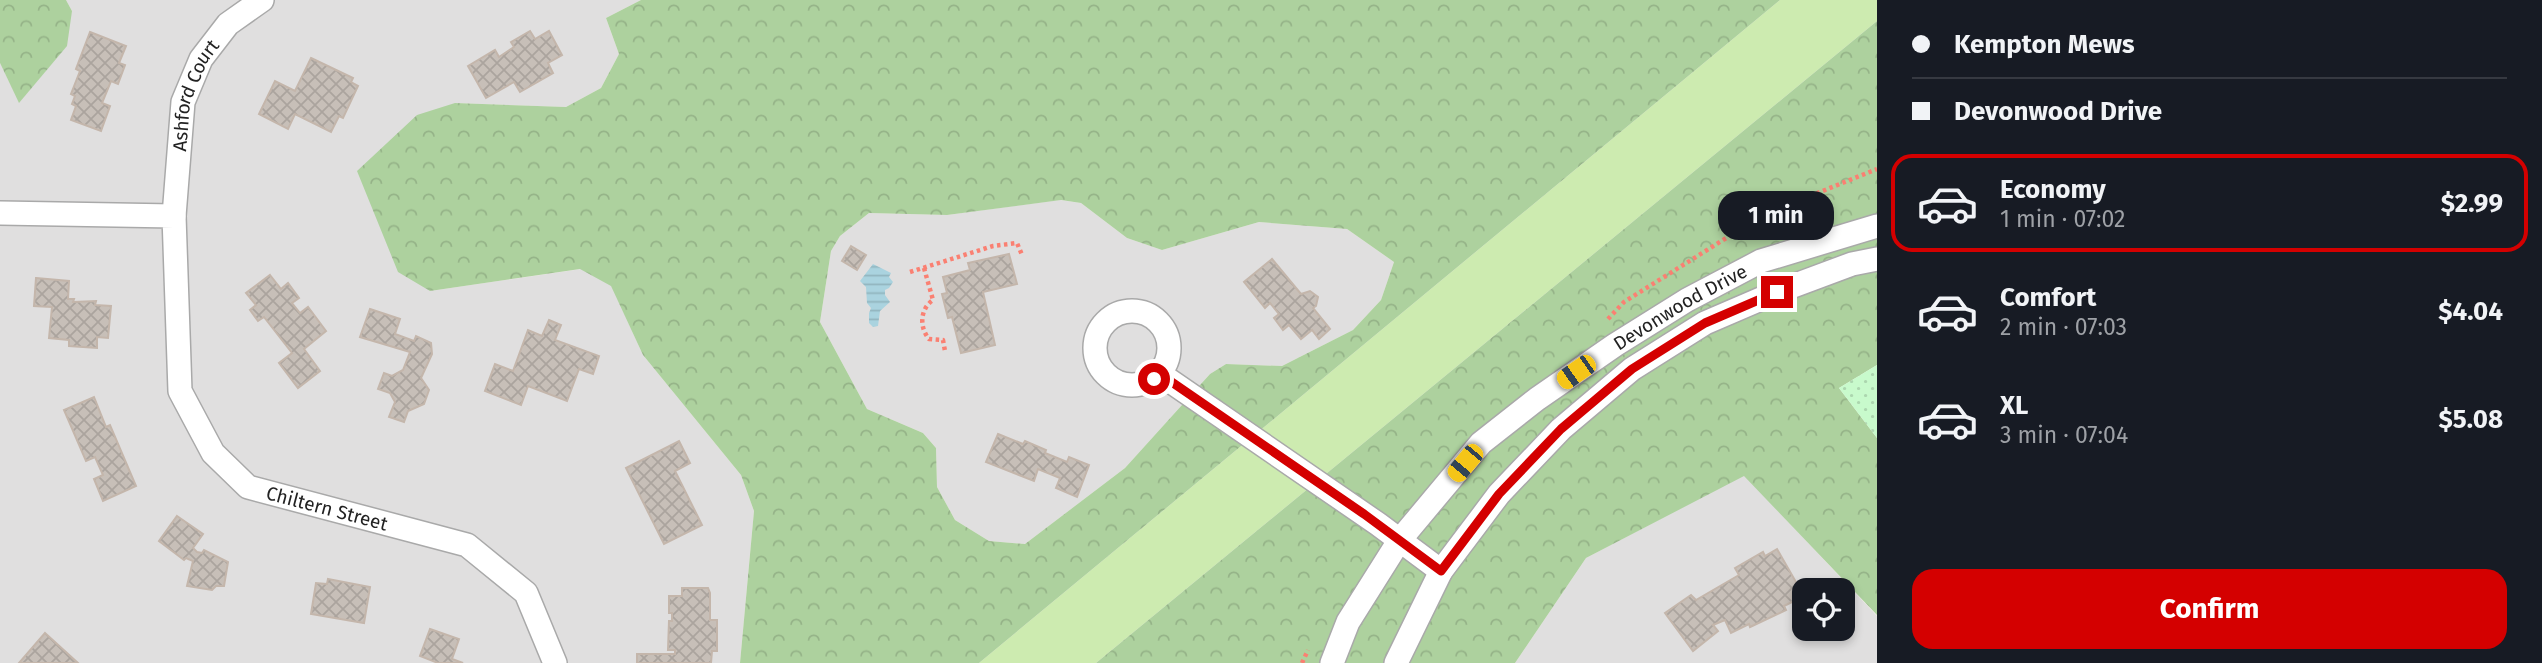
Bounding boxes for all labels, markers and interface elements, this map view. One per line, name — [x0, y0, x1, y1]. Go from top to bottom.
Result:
text: Kempton Mews — [1954, 29, 2135, 60]
street label: Ashford Court — [168, 35, 224, 152]
text: Devonwood Drive — [1954, 96, 2162, 127]
icon: car — [1916, 172, 1979, 235]
text: Economy — [2000, 174, 2106, 205]
text: $2.99 — [2441, 188, 2503, 219]
callout: 1 min — [1719, 190, 1835, 240]
text: 1 min — [1748, 201, 1804, 229]
text: 1 min · 07:02 — [2000, 205, 2126, 233]
street label: Devonwood Drive — [1609, 260, 1751, 355]
route end — [1761, 276, 1793, 308]
icon: car — [1916, 280, 1979, 343]
text: Comfort — [2000, 282, 2096, 313]
text: $4.04 — [2438, 296, 2503, 327]
text: 2 min · 07:03 — [2000, 313, 2127, 341]
car — [1553, 351, 1600, 393]
route start — [1138, 363, 1170, 395]
icon: car — [1916, 388, 1979, 451]
text: XL — [2000, 390, 2028, 421]
text: $5.08 — [2439, 404, 2503, 435]
text: 3 min · 07:04 — [2000, 421, 2128, 449]
car — [1444, 440, 1487, 486]
street label: Chiltern Street — [264, 481, 390, 536]
button: Confirm — [1912, 569, 2507, 649]
map controls — [1792, 578, 1855, 641]
button: locate — [1792, 578, 1855, 641]

